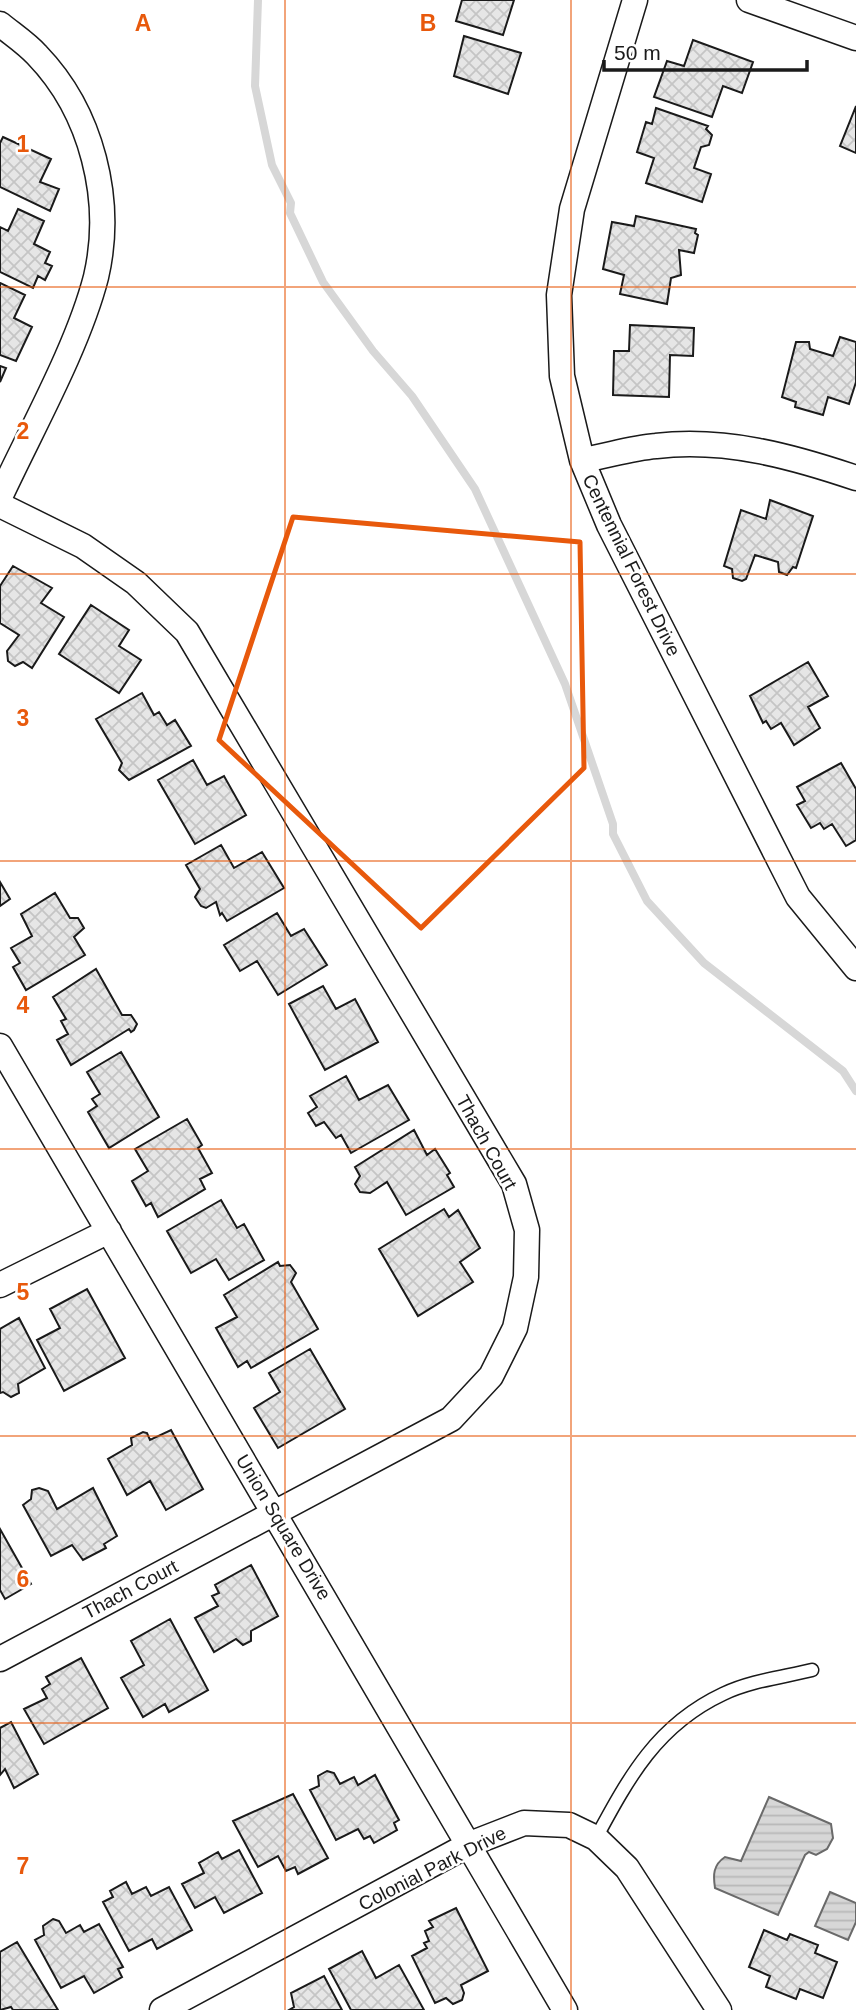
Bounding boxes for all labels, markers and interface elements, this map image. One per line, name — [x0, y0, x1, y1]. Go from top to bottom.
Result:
text: A — [135, 10, 151, 36]
text: B — [420, 10, 436, 36]
scale bar — [604, 28, 807, 72]
text: 50 m — [614, 41, 661, 64]
text: 1 — [17, 131, 30, 157]
text: 2 — [17, 418, 29, 444]
street label: Centennial Forest Drive — [578, 471, 685, 660]
text: 3 — [17, 705, 29, 731]
text: 4 — [17, 992, 30, 1018]
street label: Thach Court — [452, 1091, 521, 1194]
text: 5 — [17, 1279, 30, 1305]
street label: Union Square Drive — [232, 1451, 335, 1604]
street label: Thach Court — [79, 1555, 182, 1623]
text: 6 — [17, 1566, 29, 1592]
street label: Colonial Park Drive — [355, 1822, 509, 1915]
text: 7 — [17, 1853, 29, 1879]

